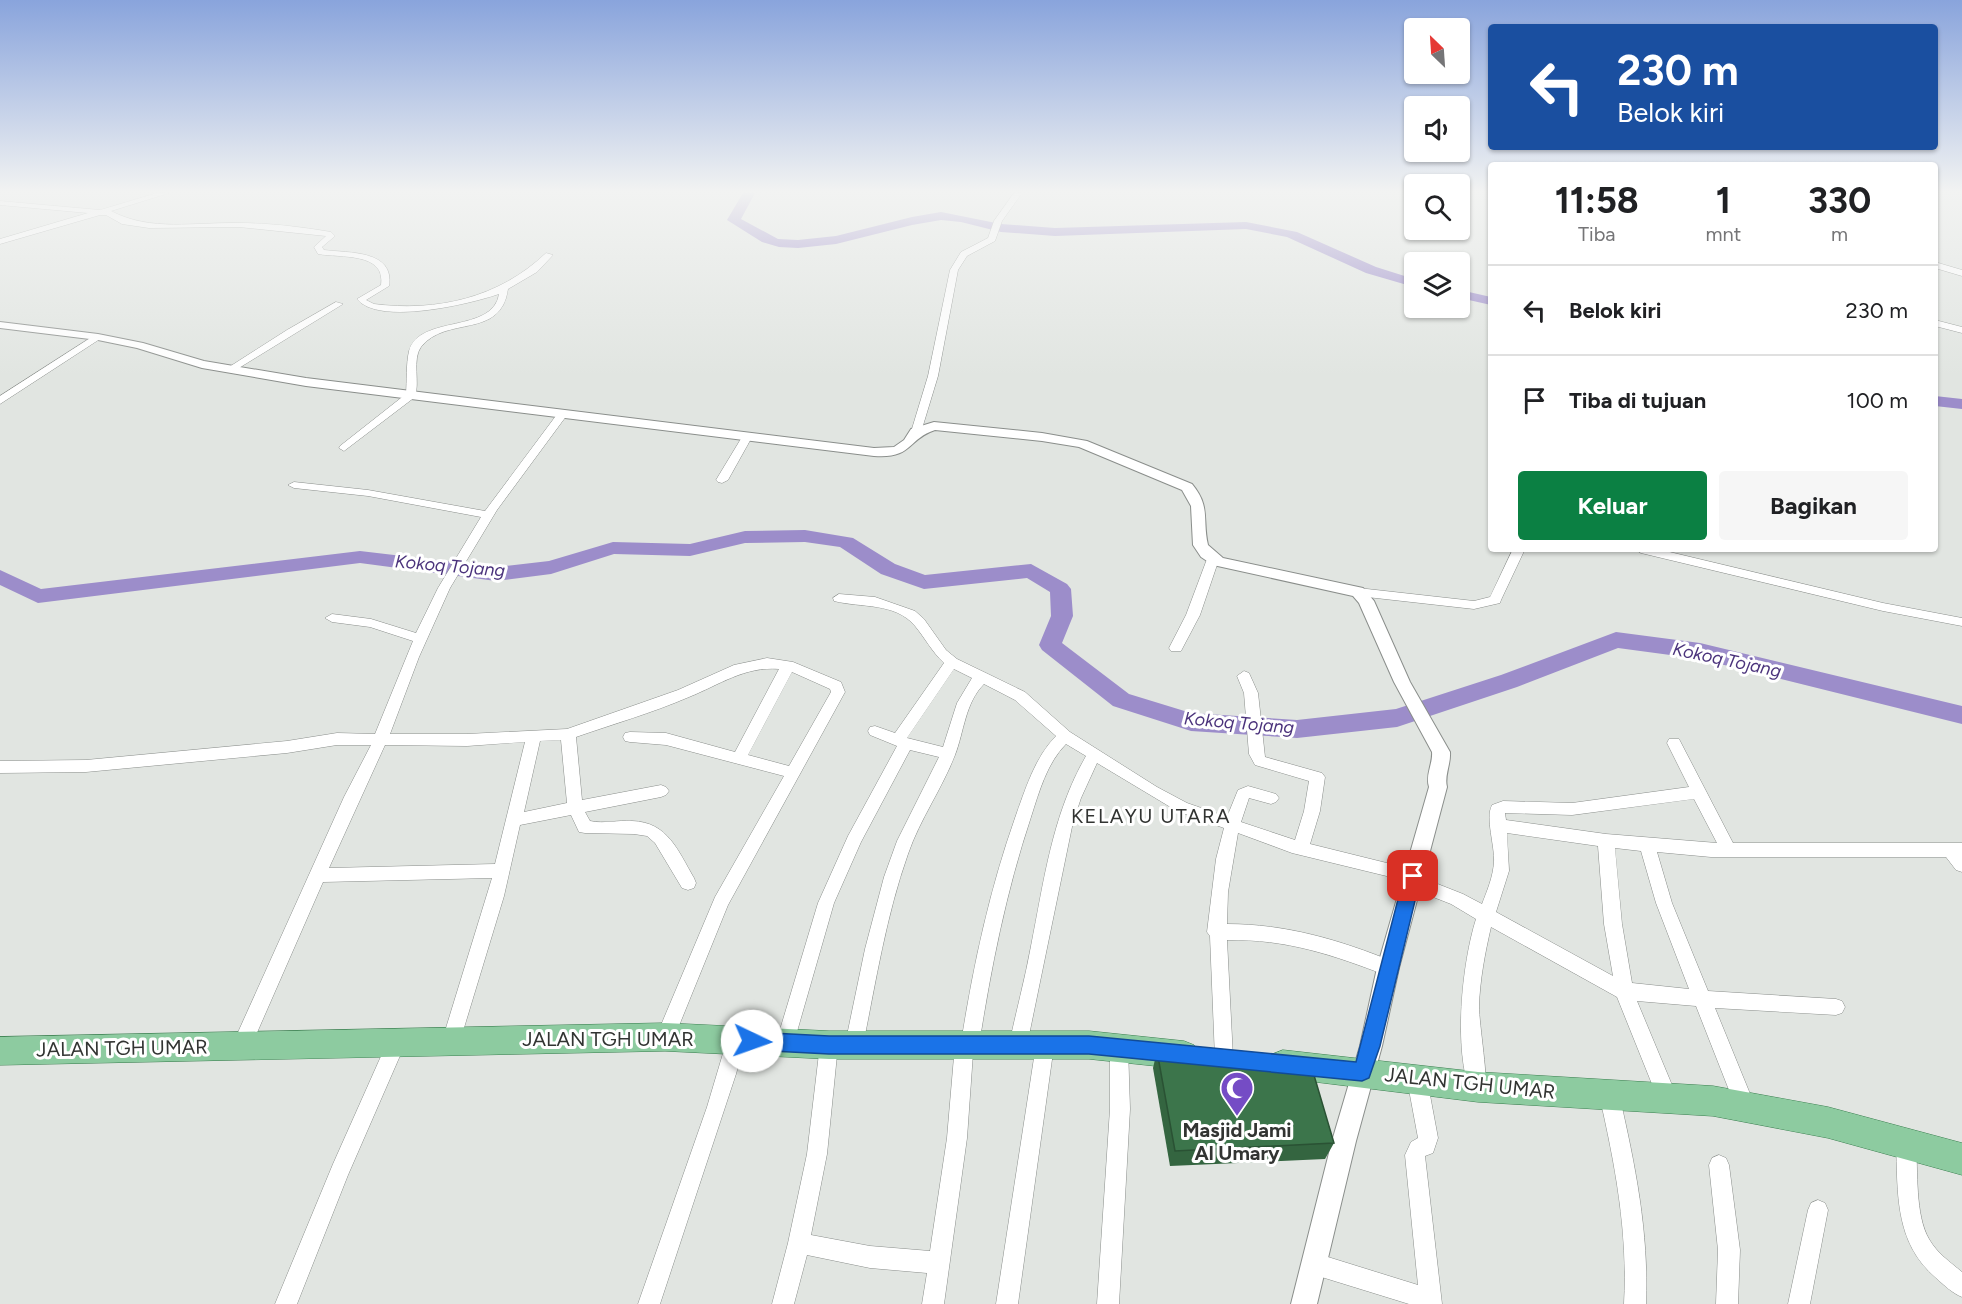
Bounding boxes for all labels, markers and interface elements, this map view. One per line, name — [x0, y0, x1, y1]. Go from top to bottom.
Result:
north arrow — [1404, 18, 1470, 84]
map controls — [1404, 18, 1470, 318]
text: 230 m — [1617, 45, 1739, 96]
icon: left — [1518, 48, 1596, 126]
button: sound — [1404, 96, 1470, 162]
text: Belok kiri — [1617, 96, 1724, 129]
button: search — [1404, 174, 1470, 240]
text: 11:58 — [1555, 179, 1639, 222]
text: 1 — [1716, 179, 1731, 222]
text: 330 — [1808, 179, 1871, 222]
text: Tiba — [1578, 222, 1616, 246]
text: mnt — [1706, 222, 1741, 246]
text: m — [1831, 222, 1848, 246]
button: layers — [1404, 252, 1470, 318]
icon: left — [1518, 294, 1551, 327]
text: Belok kiri — [1569, 297, 1662, 324]
text: 230 m — [1845, 297, 1908, 324]
icon: arrive — [1518, 384, 1551, 417]
text: Tiba di tujuan — [1569, 387, 1706, 414]
text: 100 m — [1847, 387, 1908, 414]
button: Keluar — [1518, 471, 1707, 540]
button: Bagikan — [1719, 471, 1908, 540]
water label: Kokoq Tojang — [394, 550, 506, 582]
water label: Kokoq Tojang — [1671, 638, 1784, 682]
water label: Kokoq Tojang — [1183, 707, 1295, 739]
district label: KELAYU UTARA — [1071, 804, 1231, 828]
pin — [1387, 850, 1438, 901]
icon: arrive — [1396, 859, 1429, 892]
position arrow — [720, 1009, 784, 1073]
street label: JALAN TGH UMAR — [522, 1027, 694, 1051]
street label: JALAN TGH UMAR — [36, 1035, 208, 1061]
street label: JALAN TGH UMAR — [1383, 1062, 1557, 1104]
mosque icon: Masjid Jami Al Umary — [1219, 1070, 1255, 1117]
place label: Masjid Jami Al Umary — [1182, 1118, 1292, 1165]

